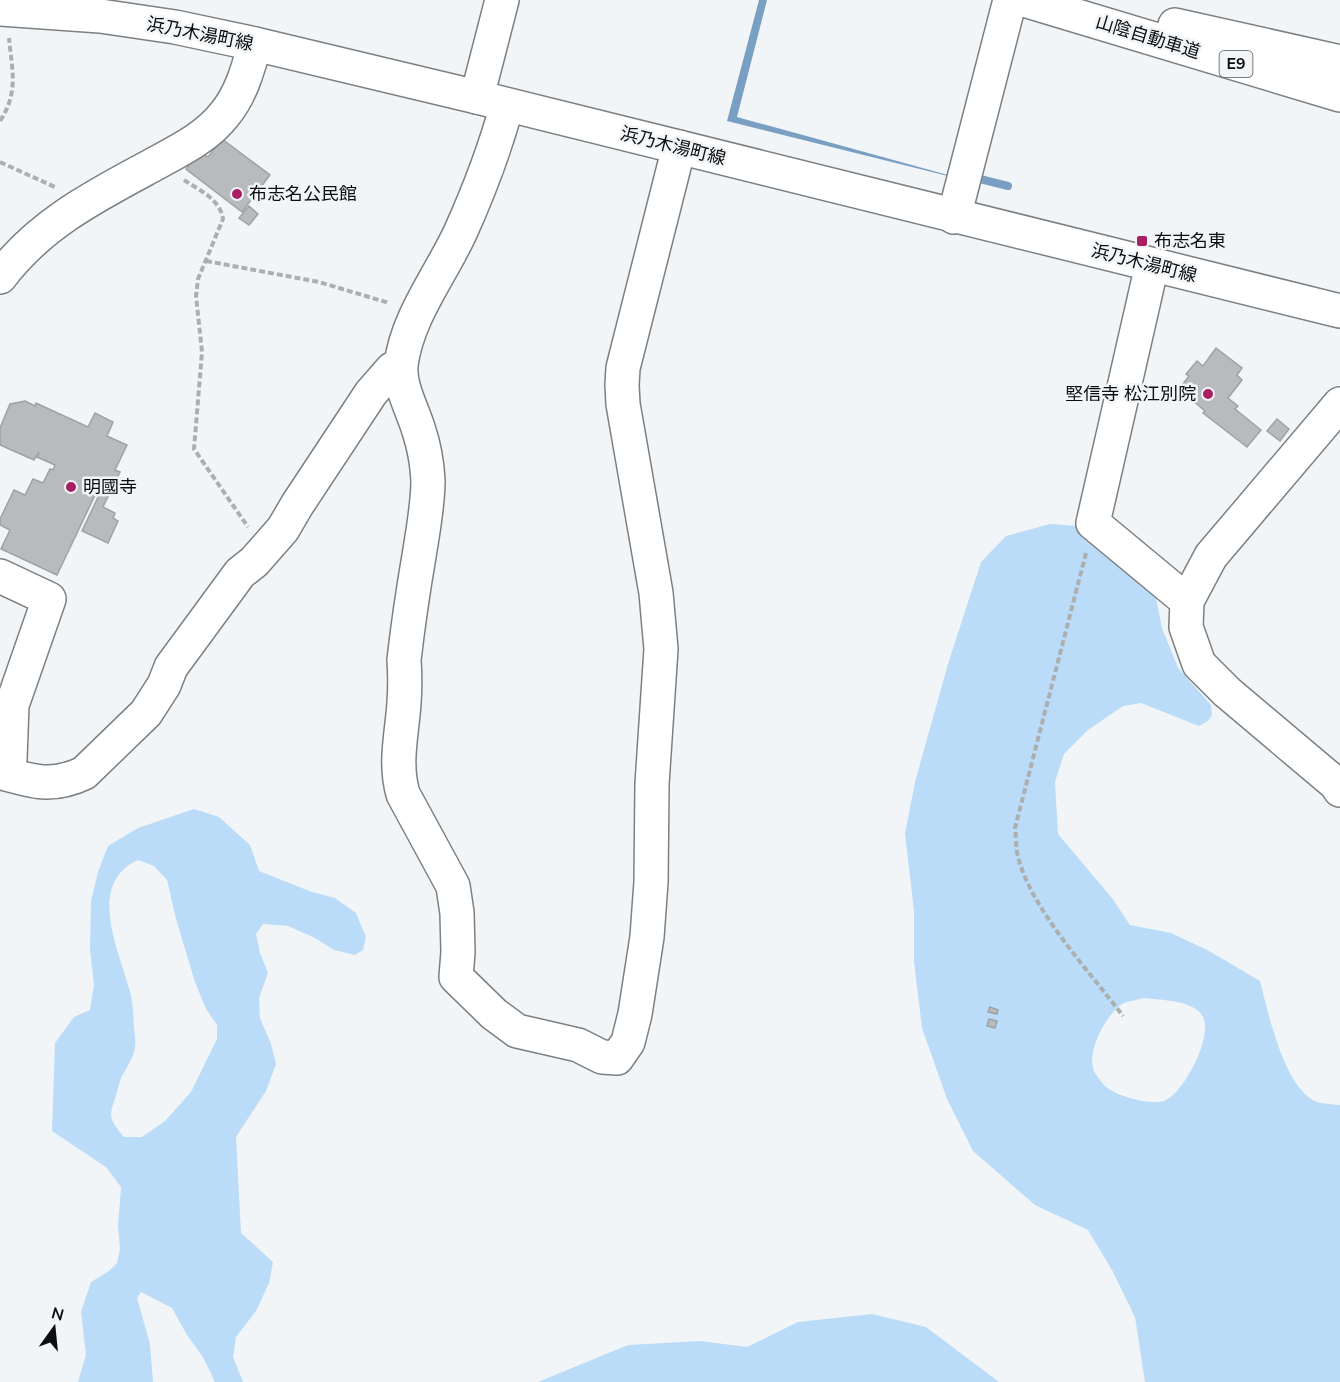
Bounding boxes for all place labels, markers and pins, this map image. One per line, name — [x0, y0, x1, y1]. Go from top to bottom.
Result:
place label: 布志名公民館 — [249, 182, 357, 206]
marker: 布志名公民館 — [230, 187, 244, 201]
place label: 布志名東 — [1154, 229, 1226, 253]
marker: 布志名東 — [1135, 234, 1149, 248]
place label: 堅信寺 松江別院 — [1065, 382, 1196, 406]
marker: 堅信寺 松江別院 — [1201, 387, 1215, 401]
place label: 明國寺 — [83, 475, 137, 499]
marker: 明國寺 — [64, 480, 78, 494]

